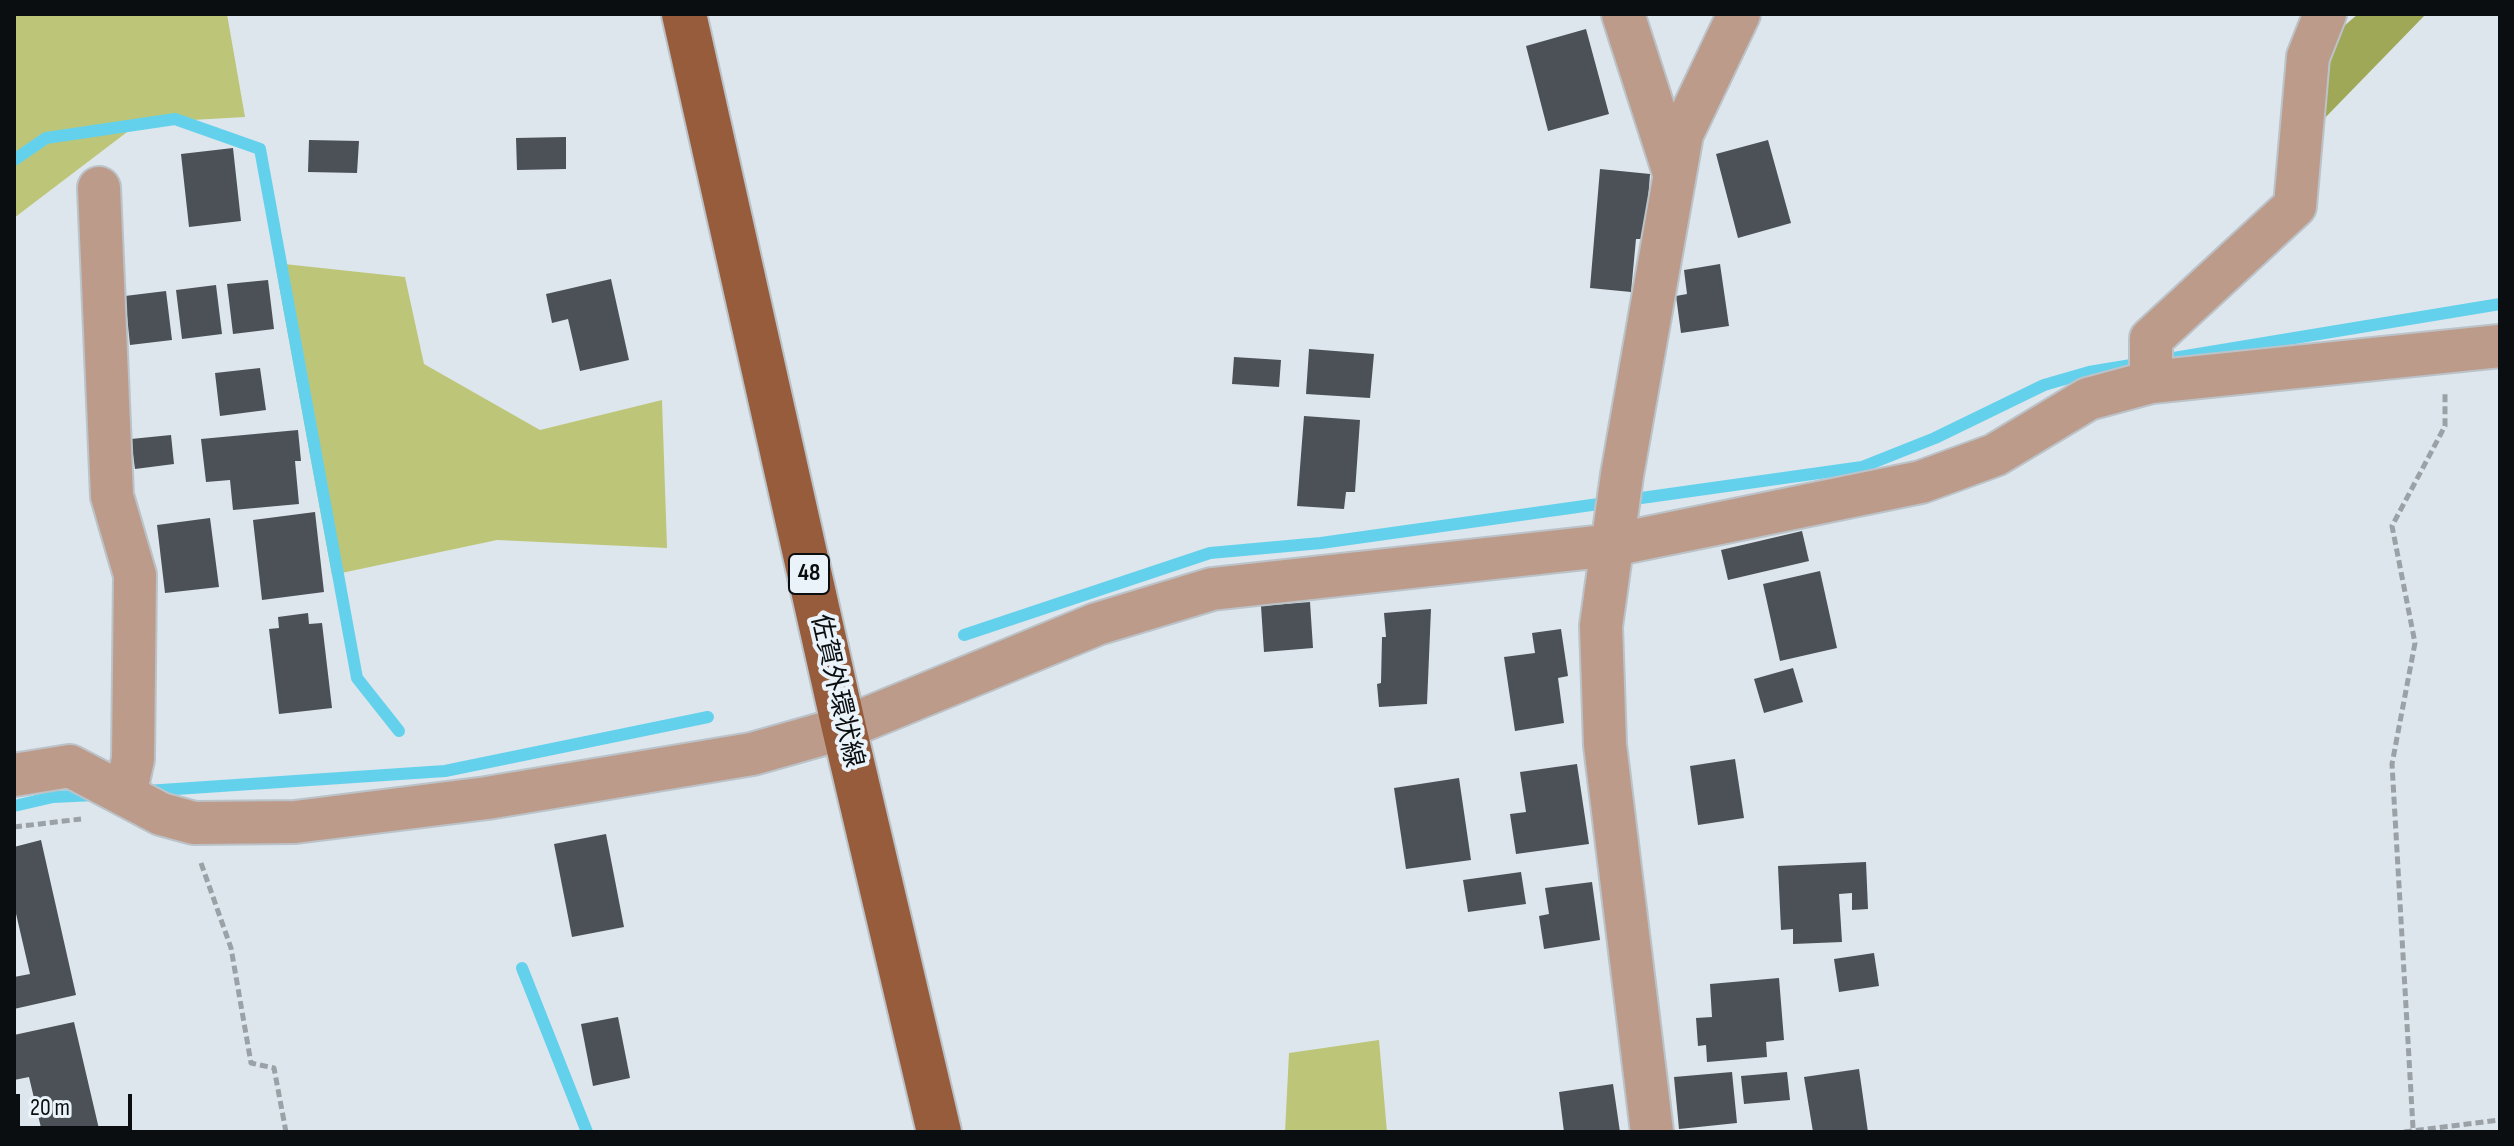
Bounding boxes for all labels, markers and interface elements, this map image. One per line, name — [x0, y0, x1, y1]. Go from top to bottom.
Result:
road number: 48 — [789, 554, 829, 594]
street label: 佐賀外環状線 — [803, 611, 869, 771]
scale bar — [20, 1078, 136, 1128]
text: 20 m — [30, 1093, 70, 1122]

